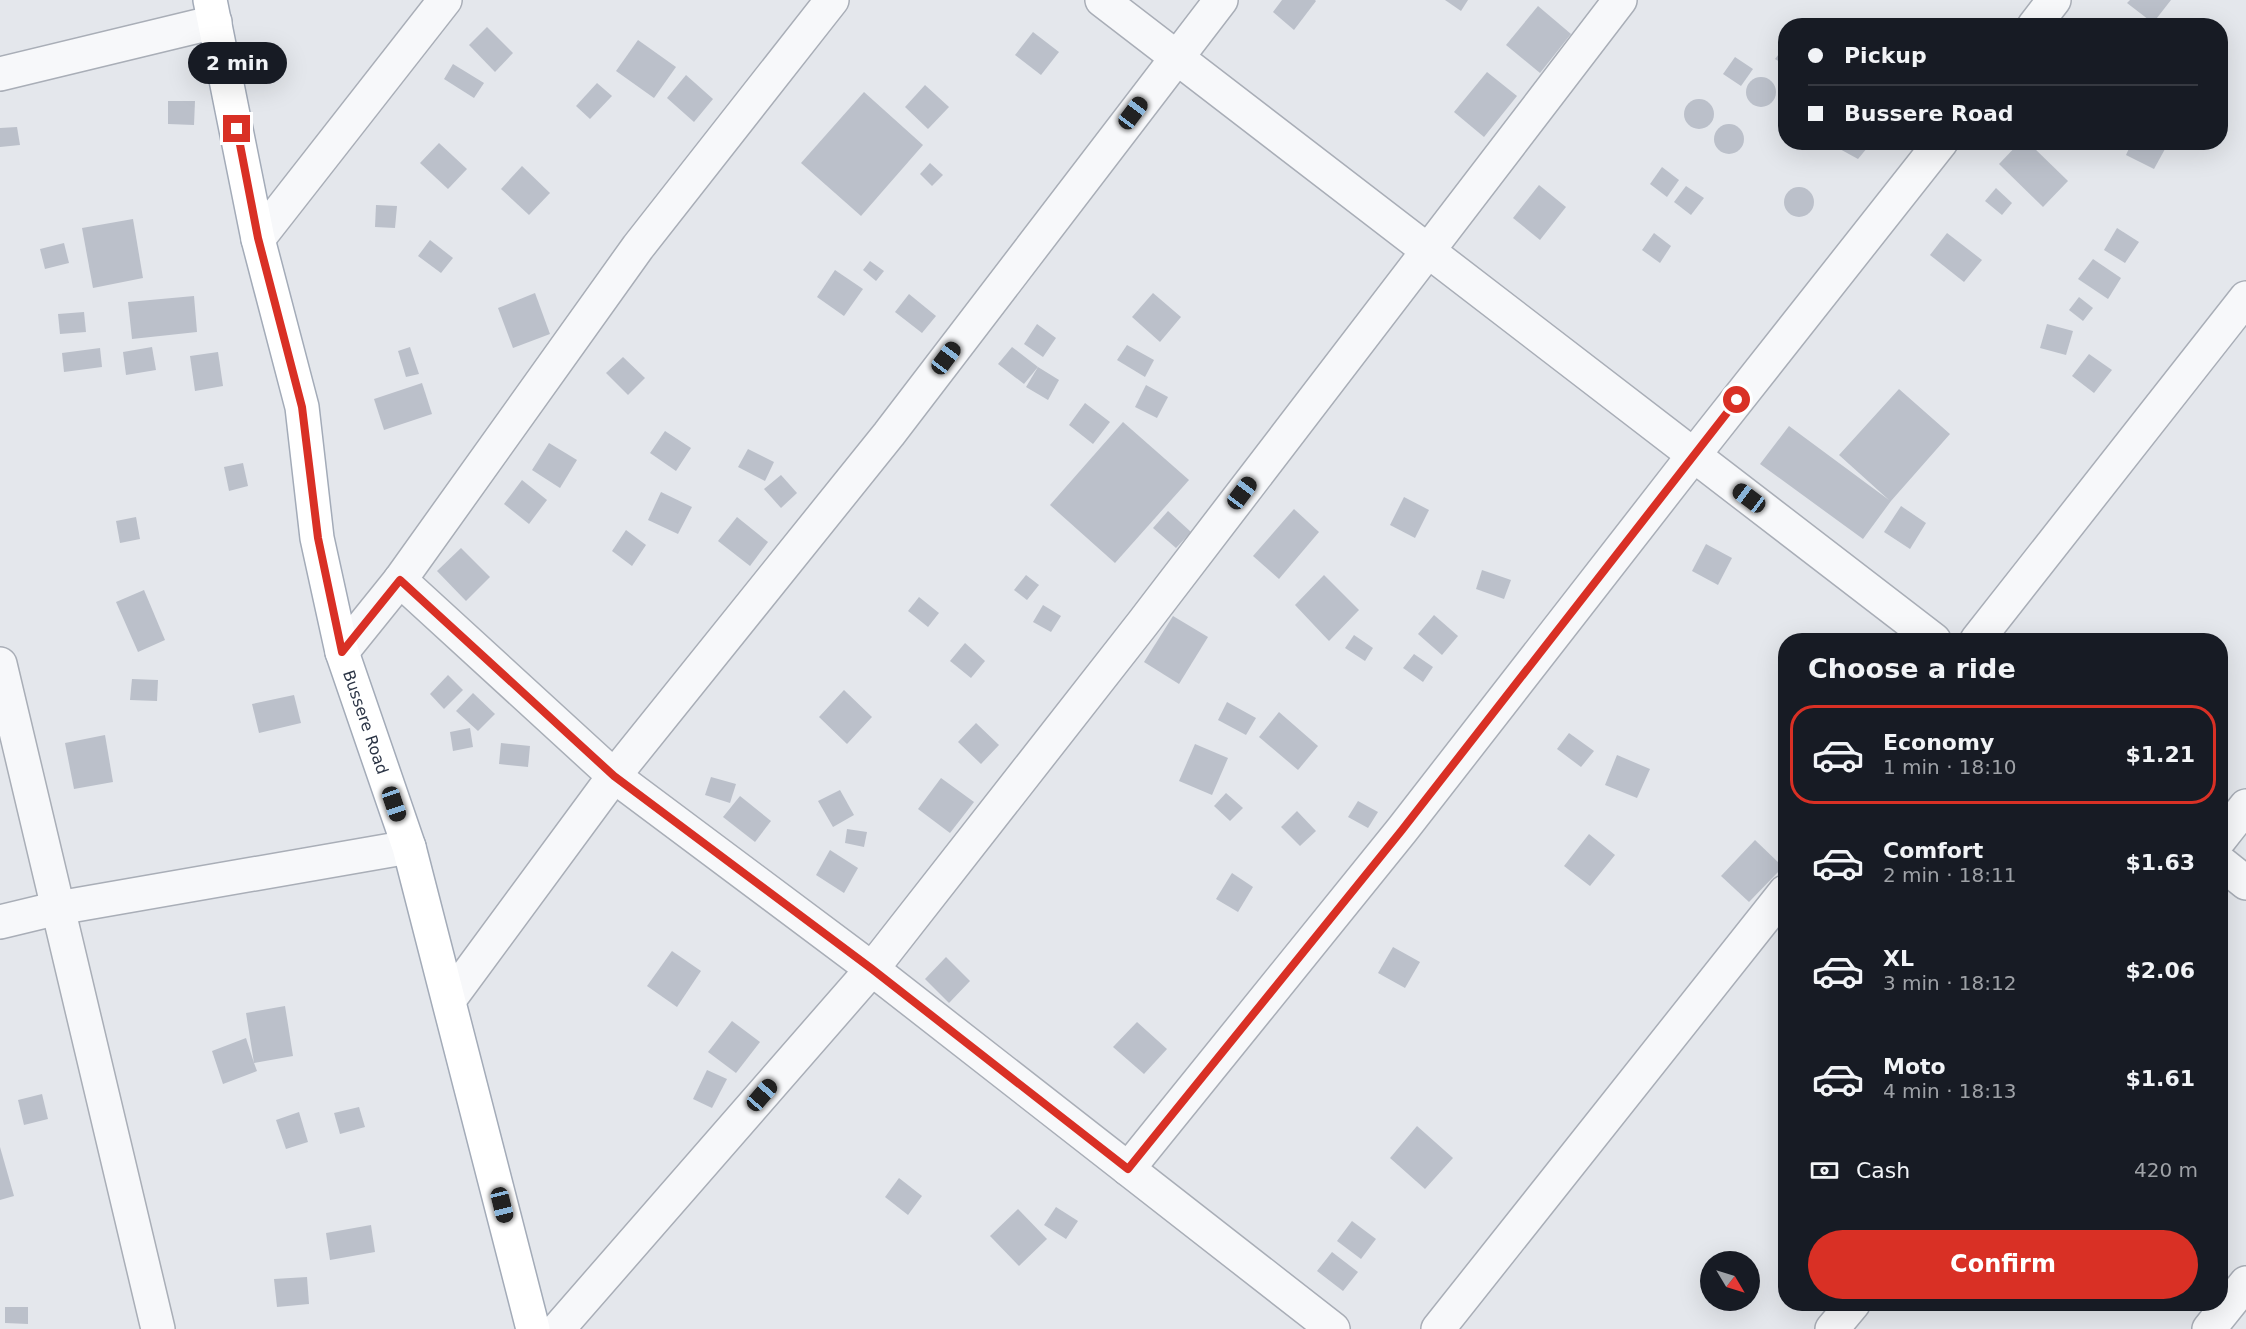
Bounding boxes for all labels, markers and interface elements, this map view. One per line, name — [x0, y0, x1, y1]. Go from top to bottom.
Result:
callout: 2 min — [188, 42, 286, 84]
text: Pickup — [1844, 43, 1927, 68]
text: 2 min — [206, 51, 269, 75]
car — [1115, 93, 1151, 133]
text: Bussere Road — [1844, 101, 2014, 126]
route end — [223, 115, 250, 142]
car — [928, 338, 964, 378]
route start — [1723, 386, 1750, 413]
car — [1224, 473, 1260, 513]
car — [1729, 480, 1769, 516]
text: Choose a ride — [1808, 653, 2016, 684]
street label: Bussere Road — [339, 667, 393, 777]
icon: car — [1811, 728, 1865, 782]
text: Economy — [1883, 730, 1994, 755]
text: $1.21 — [2125, 742, 2195, 767]
text: 1 min · 18:10 — [1883, 755, 2017, 779]
car — [380, 784, 408, 824]
icon: car — [1811, 836, 1865, 890]
text: Comfort — [1883, 838, 1983, 863]
text: $1.63 — [2125, 850, 2195, 875]
text: 2 min · 18:11 — [1883, 863, 2017, 887]
icon: car — [1811, 944, 1865, 998]
text: XL — [1883, 946, 1914, 971]
text: $2.06 — [2125, 958, 2195, 983]
text: 3 min · 18:12 — [1883, 971, 2017, 995]
icon: car — [1811, 1052, 1865, 1106]
text: Moto — [1883, 1054, 1946, 1079]
text: $1.61 — [2125, 1066, 2195, 1091]
car — [743, 1076, 781, 1114]
text: 4 min · 18:13 — [1883, 1079, 2017, 1103]
icon: cash — [1808, 1154, 1841, 1187]
text: Cash — [1856, 1158, 1910, 1183]
text: 420 m — [2134, 1158, 2198, 1182]
car — [489, 1185, 515, 1225]
button: Confirm — [1808, 1230, 2198, 1299]
north arrow — [1700, 1251, 1760, 1311]
map controls — [1700, 1251, 1760, 1311]

